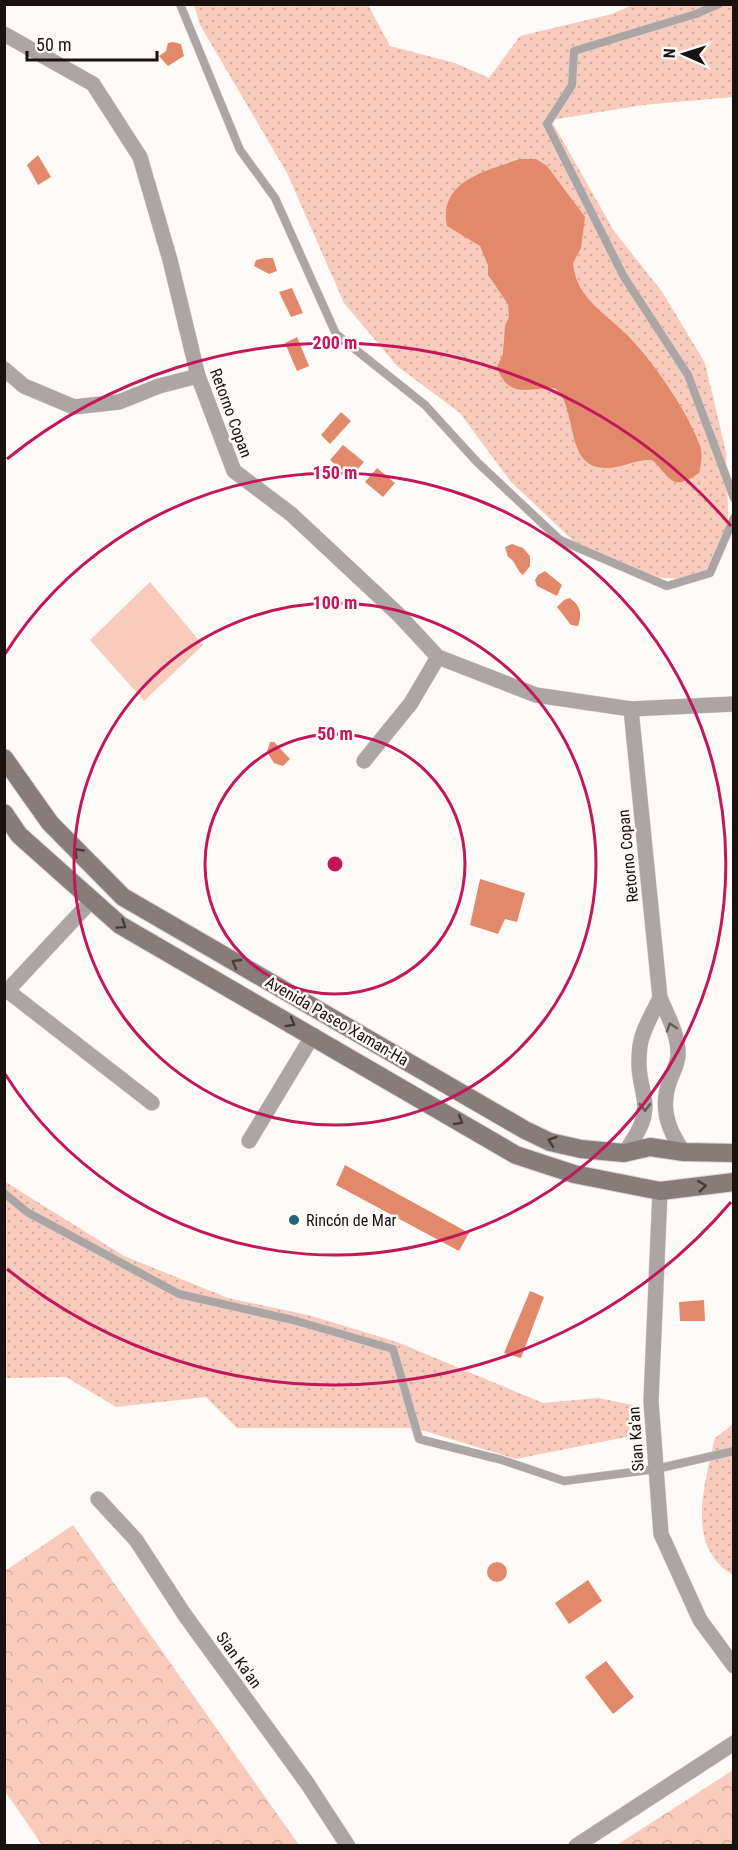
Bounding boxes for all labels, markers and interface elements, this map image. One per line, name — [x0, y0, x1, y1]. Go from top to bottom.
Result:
scale bar — [27, 24, 158, 62]
north arrow — [654, 24, 714, 84]
text: 50 m — [36, 34, 71, 55]
text: N — [660, 48, 679, 59]
text: 200 m — [313, 332, 357, 353]
street label: Retorno Copan — [206, 366, 256, 460]
text: 150 m — [313, 462, 357, 483]
text: 100 m — [313, 592, 357, 613]
text: 50 m — [317, 723, 353, 744]
street label: Retorno Copan — [614, 809, 642, 903]
one-way arrow — [74, 848, 85, 859]
centre of rings — [325, 854, 345, 874]
one-way arrow — [115, 918, 126, 929]
one-way arrow — [232, 959, 242, 970]
street label: Avenida Paseo Xaman-Ha — [262, 972, 412, 1070]
one-way arrow — [285, 1015, 295, 1027]
one-way arrow — [666, 1022, 679, 1033]
one-way arrow — [639, 1102, 652, 1111]
one-way arrow — [453, 1114, 463, 1126]
one-way arrow — [547, 1136, 558, 1149]
one-way arrow — [698, 1180, 707, 1192]
place label: Rincón de Mar — [306, 1211, 397, 1230]
marker: Rincón de Mar — [287, 1213, 301, 1227]
street label: Sian Ka'an — [624, 1406, 648, 1472]
street label: Sian Ka'an — [212, 1628, 266, 1692]

